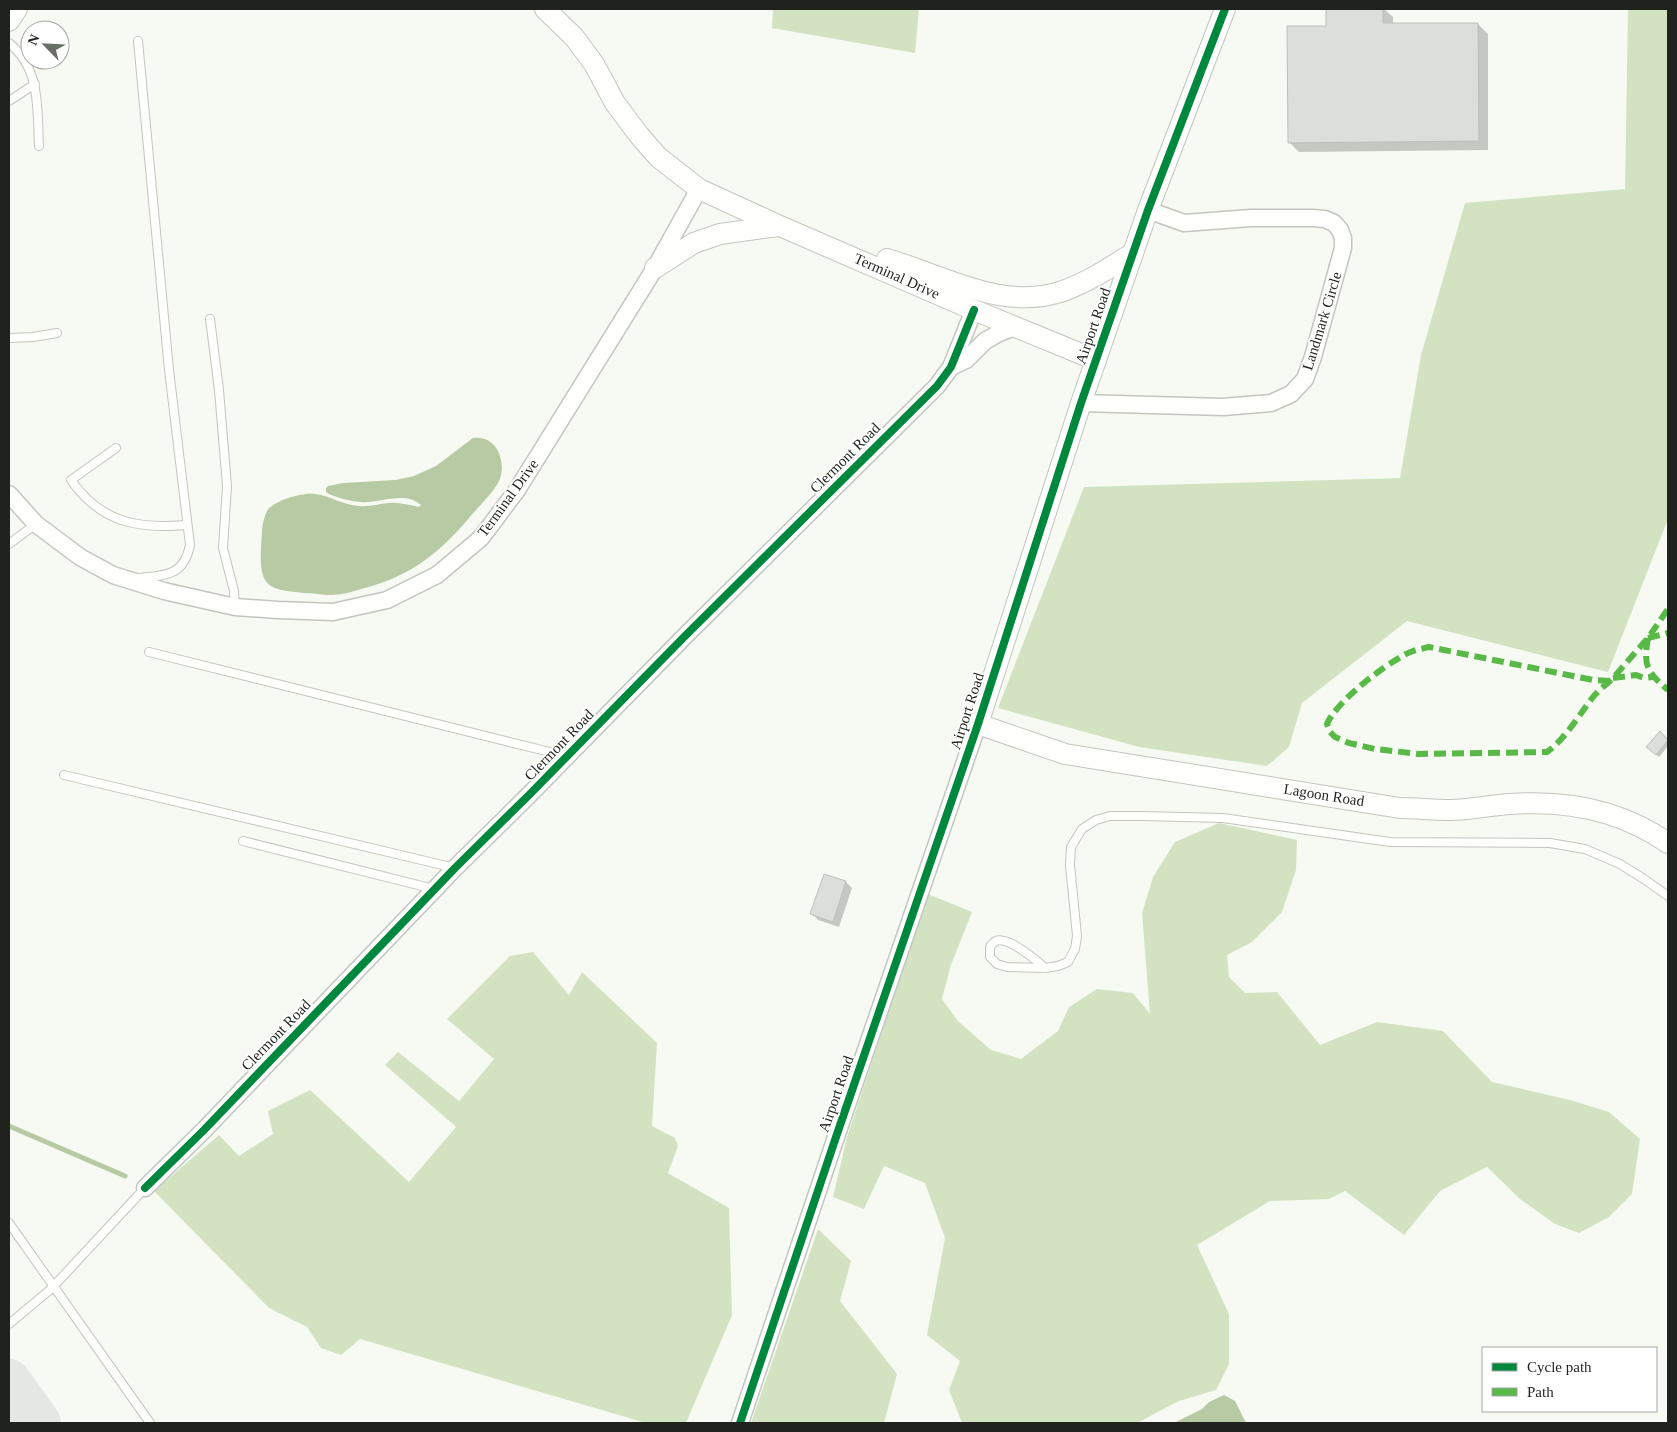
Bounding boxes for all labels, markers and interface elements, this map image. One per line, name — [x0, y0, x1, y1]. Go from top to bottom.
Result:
north arrow — [20, 20, 70, 70]
text: N — [25, 32, 42, 48]
street label: Terminal Drive — [852, 250, 943, 302]
street label: Landmark Circle — [1299, 270, 1345, 372]
street label: Airport Road — [1072, 285, 1114, 366]
street label: Clermont Road — [807, 419, 884, 496]
street label: Terminal Drive — [475, 456, 542, 540]
street label: Airport Road — [947, 670, 987, 751]
street label: Clermont Road — [521, 706, 597, 784]
street label: Lagoon Road — [1283, 781, 1366, 809]
street label: Clermont Road — [238, 996, 314, 1074]
street label: Airport Road — [815, 1053, 857, 1134]
legend — [1482, 1347, 1657, 1412]
text: Cycle path — [1527, 1359, 1592, 1375]
text: Path — [1527, 1384, 1554, 1400]

